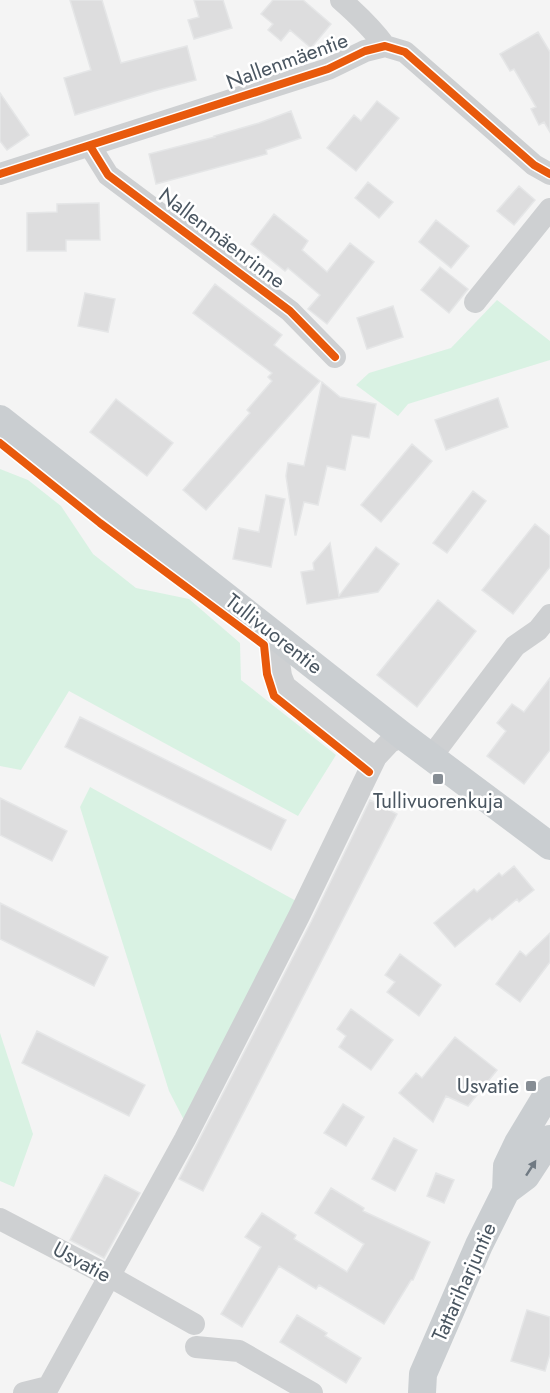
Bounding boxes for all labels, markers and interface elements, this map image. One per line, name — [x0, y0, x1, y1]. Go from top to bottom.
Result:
street label: Nallenmäentie — [222, 25, 352, 97]
street label: Nallenmäenrinne — [152, 180, 292, 296]
street label: Tullivuorentie — [219, 586, 329, 682]
marker: Tullivuorenkuja — [431, 772, 445, 786]
place label: Tullivuorenkuja — [373, 786, 503, 816]
place label: Usvatie — [457, 1071, 519, 1101]
marker: Usvatie — [524, 1079, 538, 1093]
one-way arrow — [525, 1160, 536, 1176]
street label: Tattariharjuntie — [424, 1217, 504, 1346]
street label: Usvatie — [48, 1234, 117, 1290]

